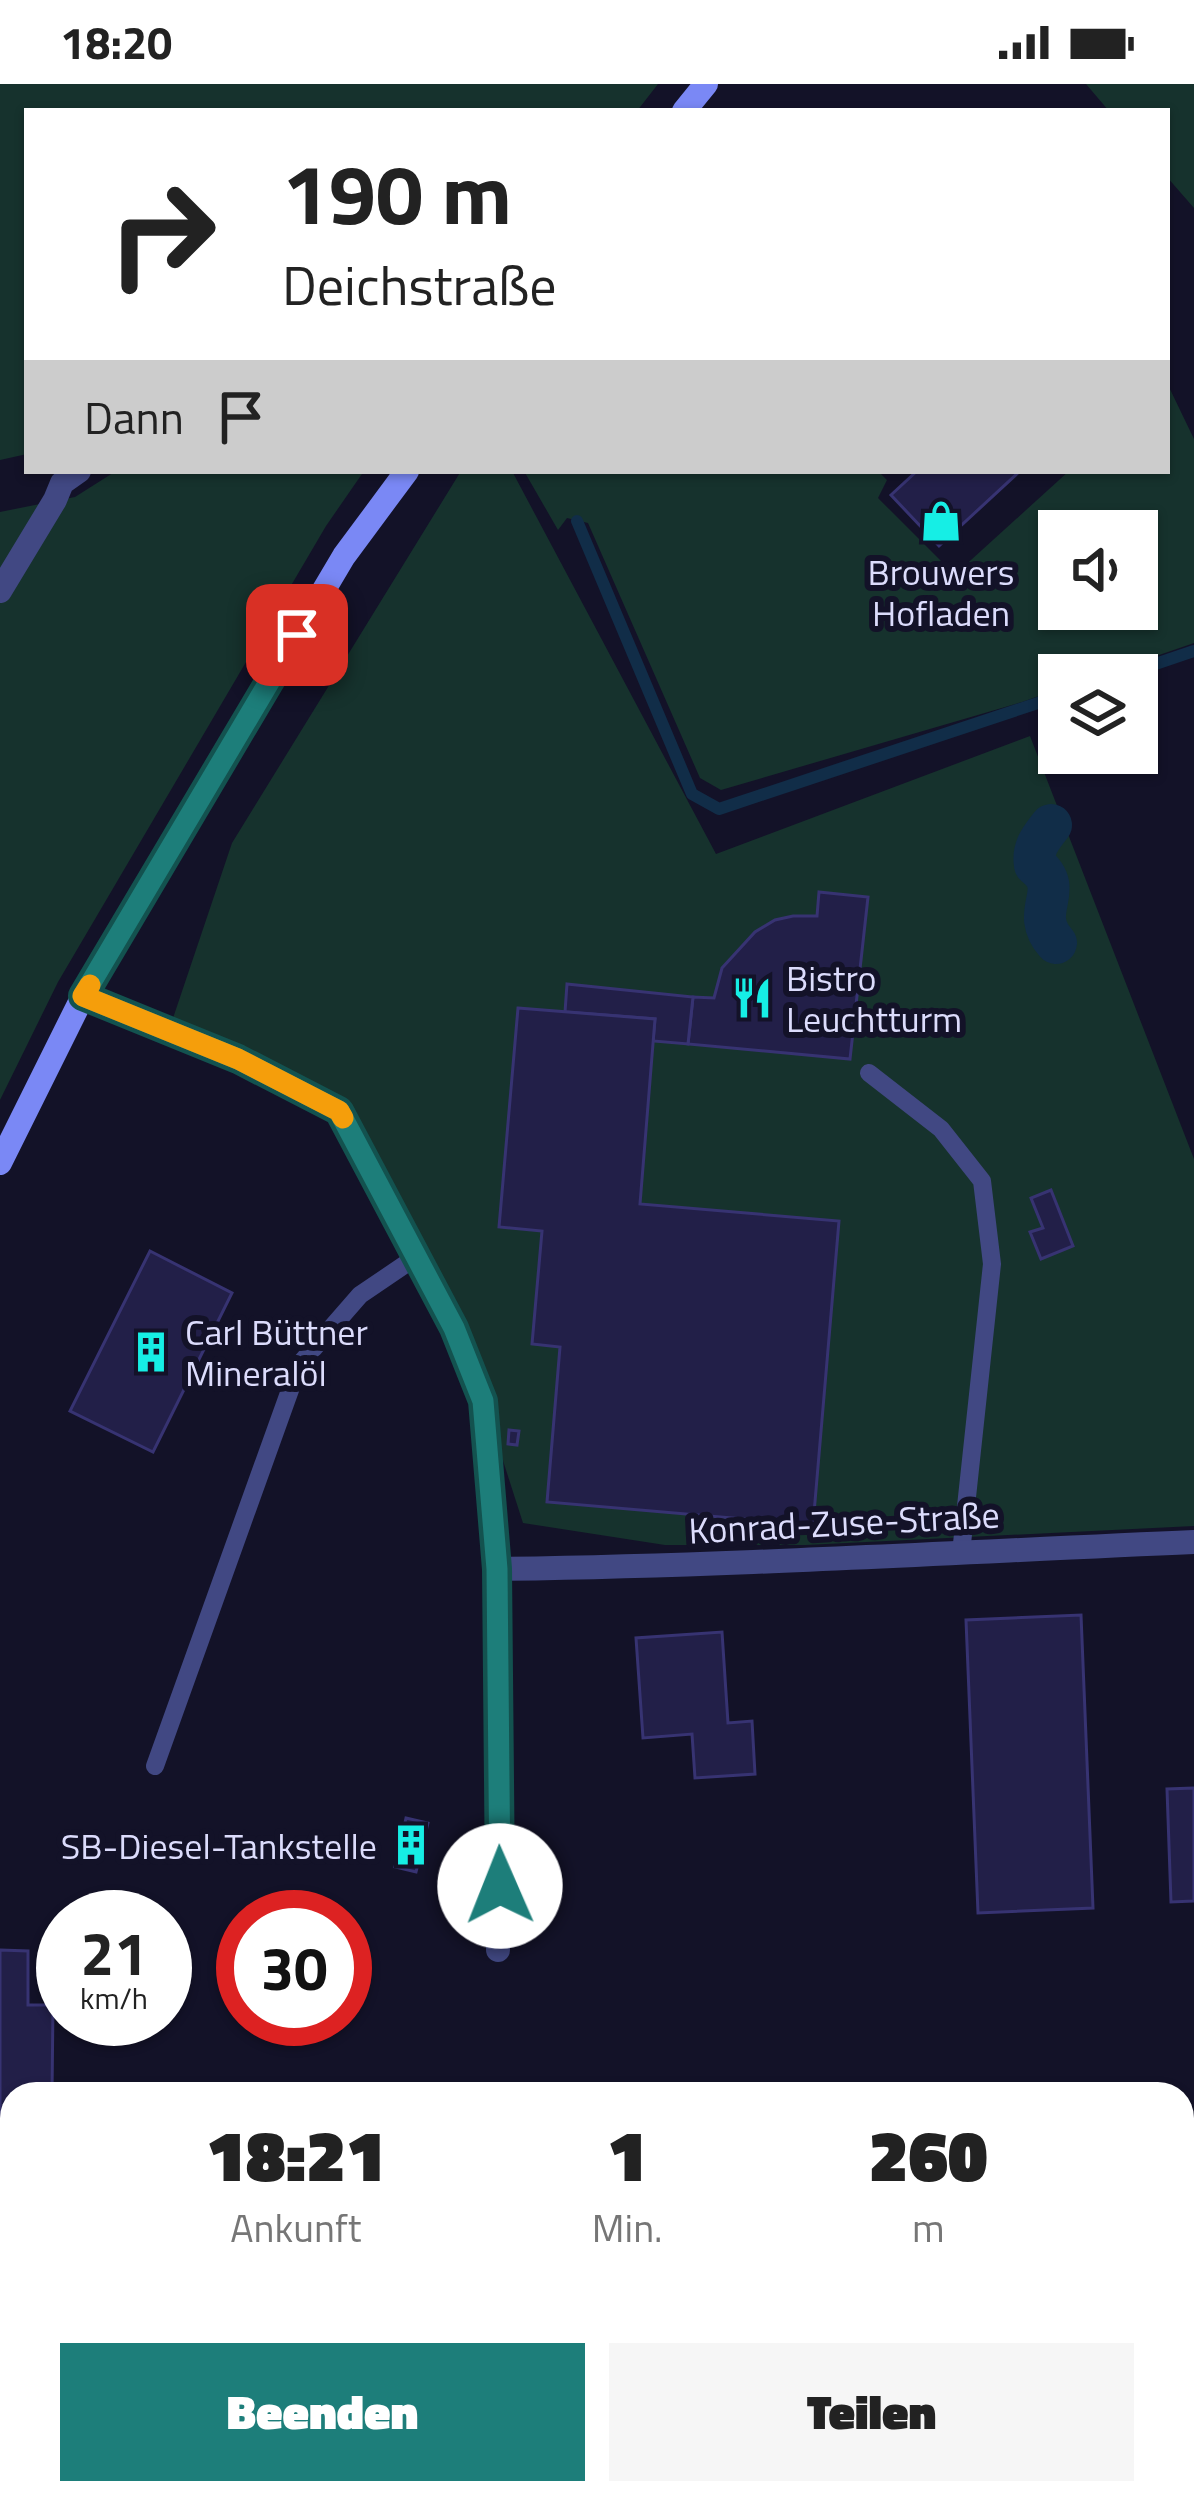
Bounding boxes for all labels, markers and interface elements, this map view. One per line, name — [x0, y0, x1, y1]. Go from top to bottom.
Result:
text: 18:20 — [60, 8, 172, 76]
text: 190 m — [282, 129, 512, 257]
icon: right — [84, 156, 240, 312]
text: Deichstraße — [282, 244, 557, 326]
text: Dann — [84, 383, 184, 451]
icon: arrive — [208, 384, 274, 450]
shop icon: Brouwers Hofladen — [918, 498, 964, 544]
map controls — [1038, 510, 1158, 774]
button: sound — [1038, 510, 1158, 630]
place label: Brouwers Hofladen — [867, 544, 1015, 640]
pin — [246, 584, 348, 686]
icon: arrive — [264, 602, 330, 668]
button: layers — [1038, 654, 1158, 774]
place label: Bistro Leuchtturm — [786, 950, 962, 1046]
restaurant icon: Bistro Leuchtturm — [729, 975, 775, 1021]
place label: Carl Büttner Mineralöl — [185, 1304, 368, 1400]
building icon: Carl Büttner Mineralöl — [128, 1329, 174, 1375]
street label: Konrad-Zuse-Straße — [687, 1486, 1001, 1558]
place label: SB-Diesel-Tankstelle — [61, 1818, 377, 1873]
building icon: SB-Diesel-Tankstelle — [388, 1822, 434, 1868]
position arrow — [437, 1823, 563, 1949]
speed limit sign: 30 — [216, 1890, 372, 2046]
text: 21 — [80, 1907, 148, 1998]
text: km/h — [80, 1975, 148, 2021]
text: 18:21 — [206, 2099, 385, 2209]
text: 1 — [607, 2099, 647, 2209]
text: 260 — [869, 2099, 988, 2209]
text: Ankunft — [230, 2198, 361, 2257]
text: Min. — [592, 2198, 663, 2257]
text: m — [912, 2198, 945, 2257]
button: Beenden — [60, 2343, 585, 2481]
button: Teilen — [609, 2343, 1134, 2481]

